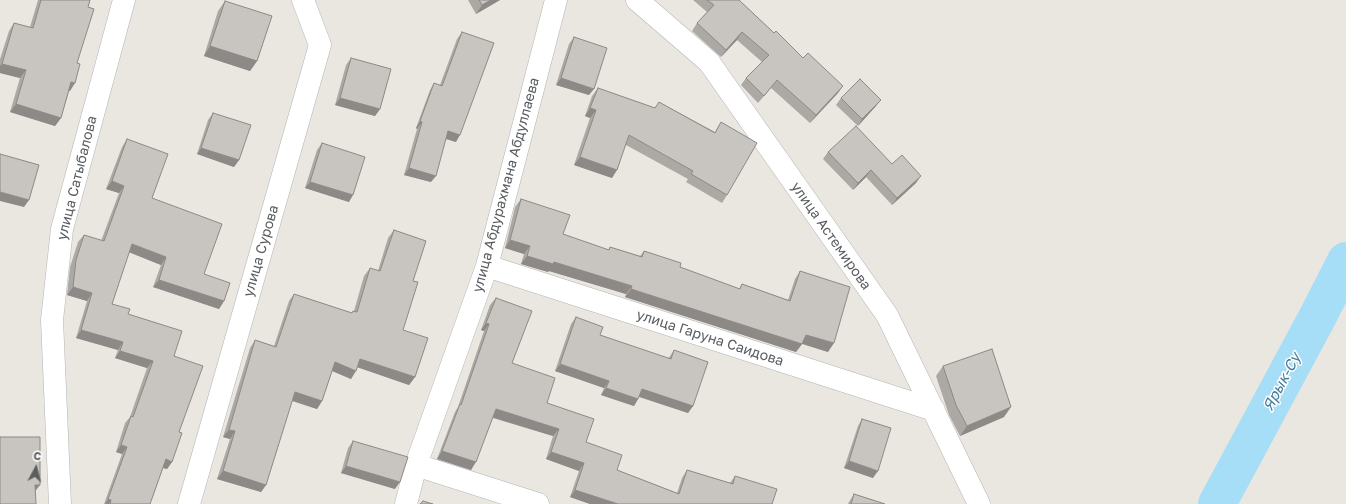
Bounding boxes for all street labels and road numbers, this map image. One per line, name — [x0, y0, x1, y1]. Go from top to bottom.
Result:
street label: улица Абдурахмана Абдуллаева — [469, 76, 543, 294]
street label: улица Сатыбалова — [53, 114, 101, 242]
street label: улица Астемирова — [788, 179, 874, 293]
street label: улица Сурова — [240, 203, 282, 299]
street label: улица Гаруна Саидова — [634, 306, 786, 370]

